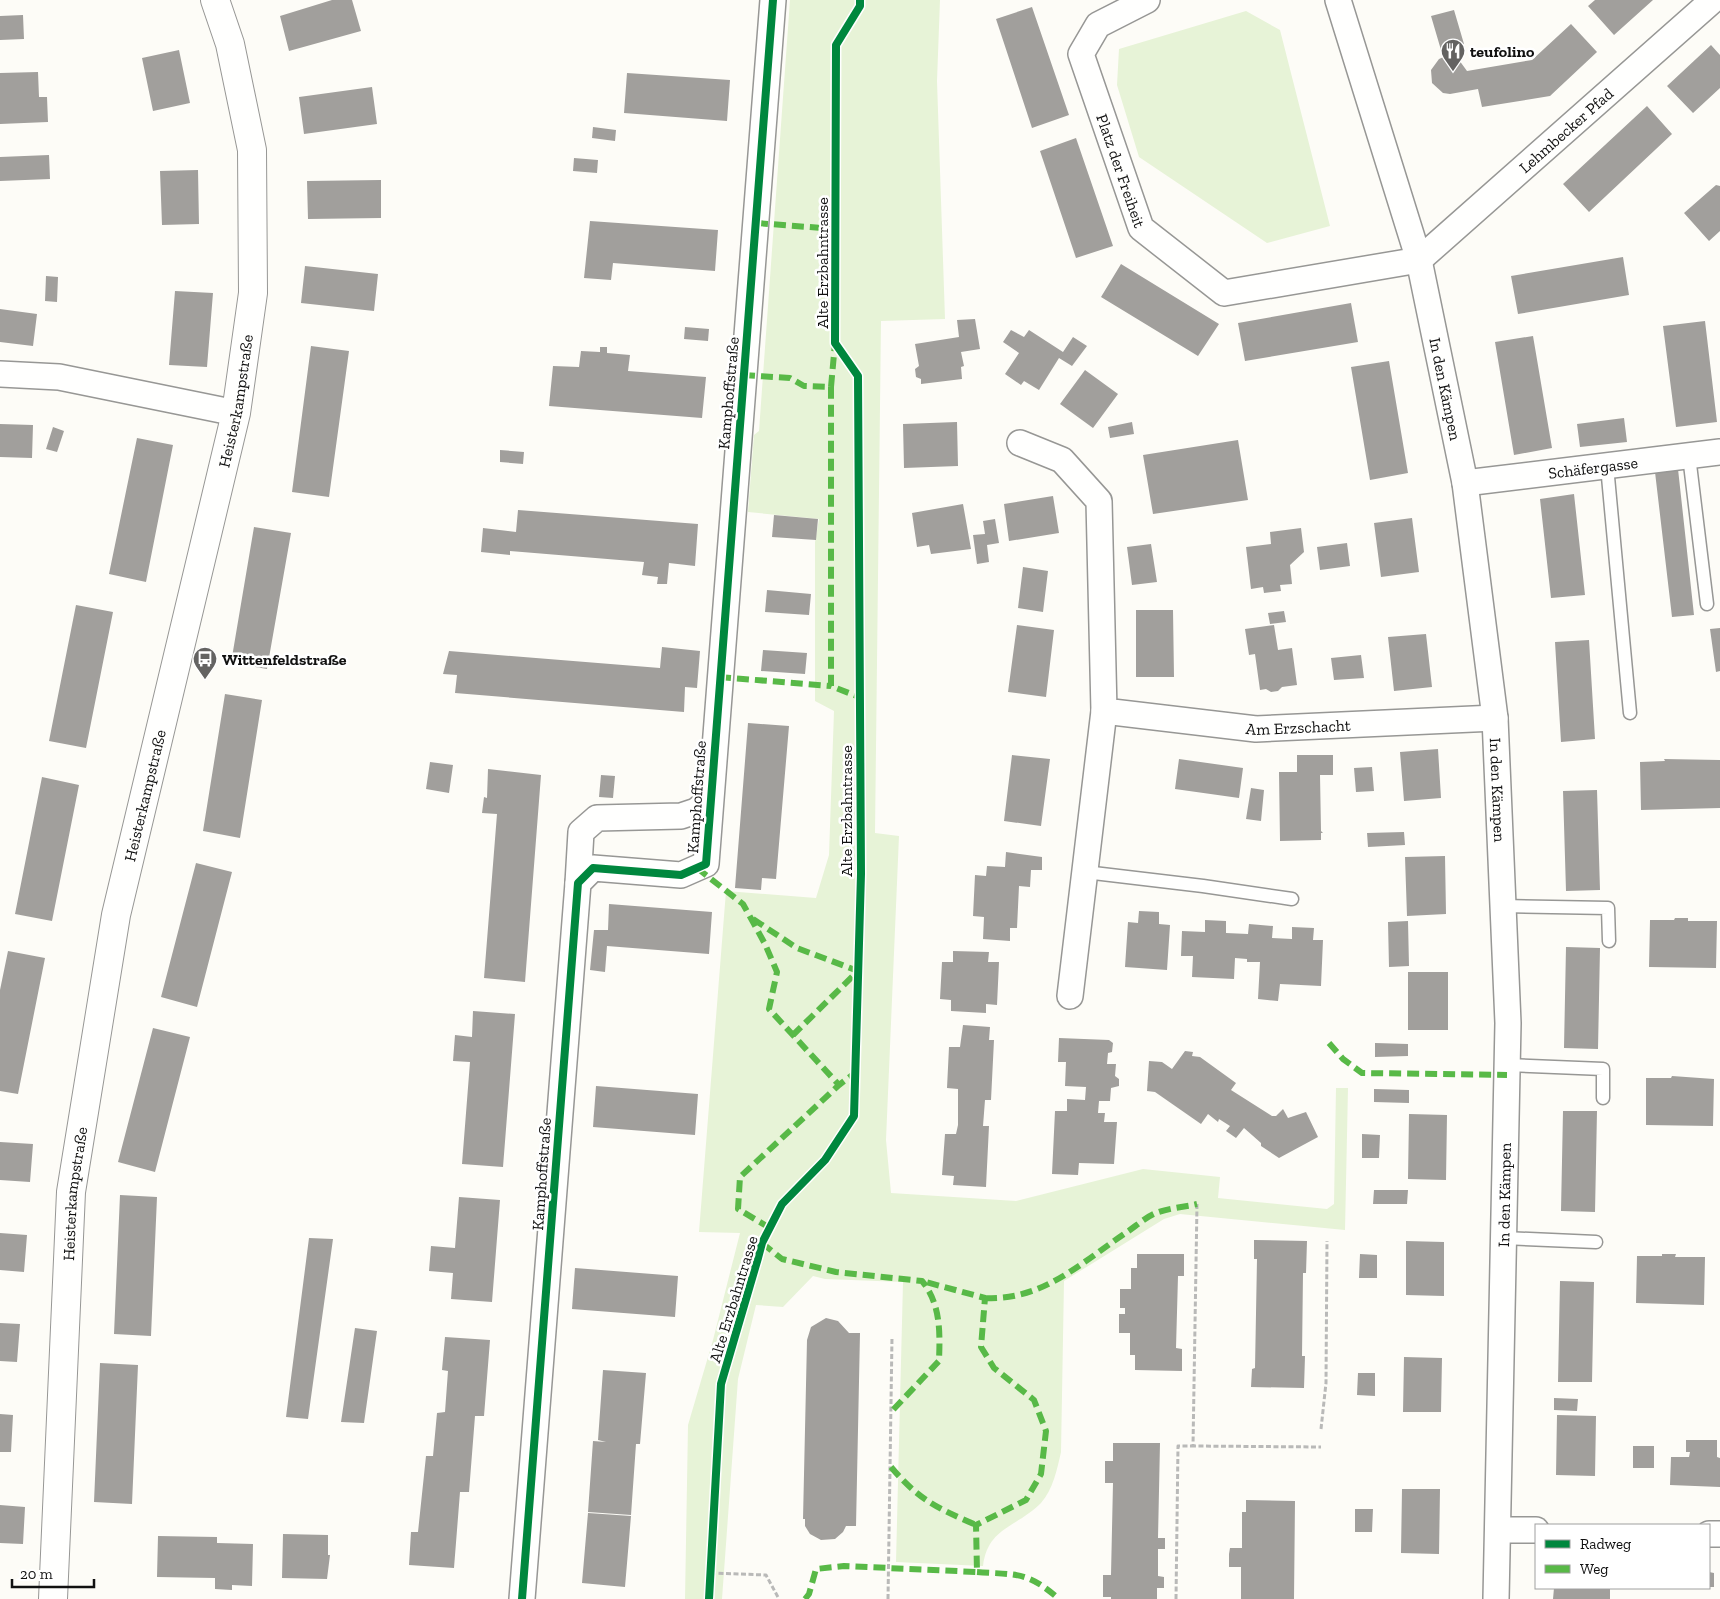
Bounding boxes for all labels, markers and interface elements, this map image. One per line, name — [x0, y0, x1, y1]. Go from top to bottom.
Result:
restaurant icon: teufolino — [1440, 38, 1466, 72]
place label: teufolino — [1470, 42, 1535, 61]
street label: Lehmbecker Pfad — [1515, 84, 1617, 177]
street label: Platz der Freiheit — [1092, 111, 1149, 230]
street label: Alte Erzbahntrasse — [813, 197, 832, 329]
street label: Heisterkampstraße — [214, 333, 257, 469]
street label: Kamphoffstraße — [714, 336, 743, 450]
street label: In den Kämpen — [1425, 336, 1465, 443]
street label: Schäfergasse — [1547, 453, 1639, 483]
bus stop icon: Wittenfeldstraße — [192, 646, 218, 680]
place label: Wittenfeldstraße — [222, 650, 347, 669]
street label: Am Erzschacht — [1245, 716, 1351, 739]
street label: Heisterkampstraße — [120, 728, 170, 863]
street label: In den Kämpen — [1486, 737, 1509, 843]
street label: Kamphoffstraße — [683, 740, 710, 854]
street label: Alte Erzbahntrasse — [837, 745, 856, 877]
street label: Kamphoffstraße — [528, 1117, 555, 1231]
street label: Heisterkampstraße — [59, 1125, 91, 1261]
street label: In den Kämpen — [1494, 1142, 1515, 1247]
street label: Alte Erzbahntrasse — [705, 1233, 762, 1365]
legend — [1535, 1524, 1710, 1589]
text: Radweg — [1580, 1535, 1631, 1553]
scale bar — [12, 1556, 95, 1588]
text: Weg — [1580, 1560, 1609, 1578]
text: 20 m — [20, 1565, 53, 1583]

